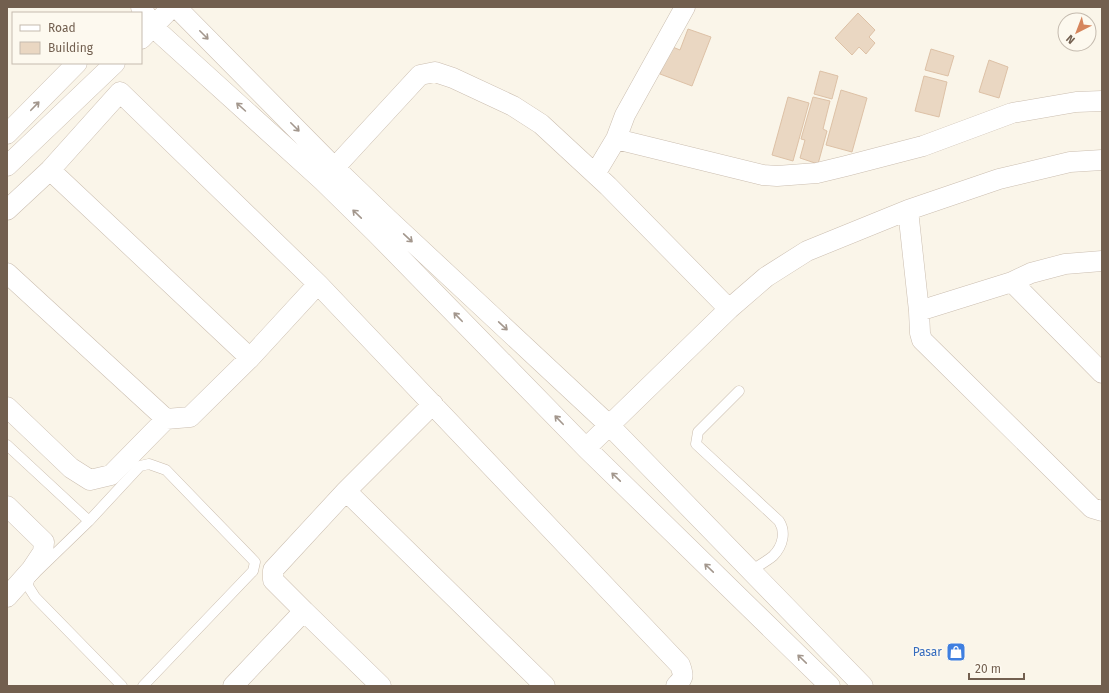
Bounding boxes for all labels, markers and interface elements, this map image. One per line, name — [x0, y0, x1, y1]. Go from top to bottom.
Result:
legend — [12, 12, 142, 64]
north arrow — [1057, 12, 1097, 52]
text: Road — [48, 21, 76, 35]
one-way arrow — [199, 30, 208, 40]
text: N — [1064, 32, 1078, 46]
text: Building — [48, 41, 94, 55]
one-way arrow — [30, 101, 39, 111]
one-way arrow — [236, 103, 246, 112]
one-way arrow — [290, 122, 300, 132]
one-way arrow — [352, 210, 362, 219]
one-way arrow — [403, 233, 413, 242]
one-way arrow — [453, 312, 463, 322]
one-way arrow — [498, 321, 508, 331]
one-way arrow — [554, 415, 564, 425]
one-way arrow — [611, 472, 621, 482]
one-way arrow — [704, 563, 714, 573]
shop icon: Pasar — [945, 641, 967, 663]
place label: Pasar — [913, 645, 942, 659]
one-way arrow — [797, 654, 807, 664]
scale bar — [969, 655, 1024, 681]
text: 20 m — [975, 662, 1001, 676]

